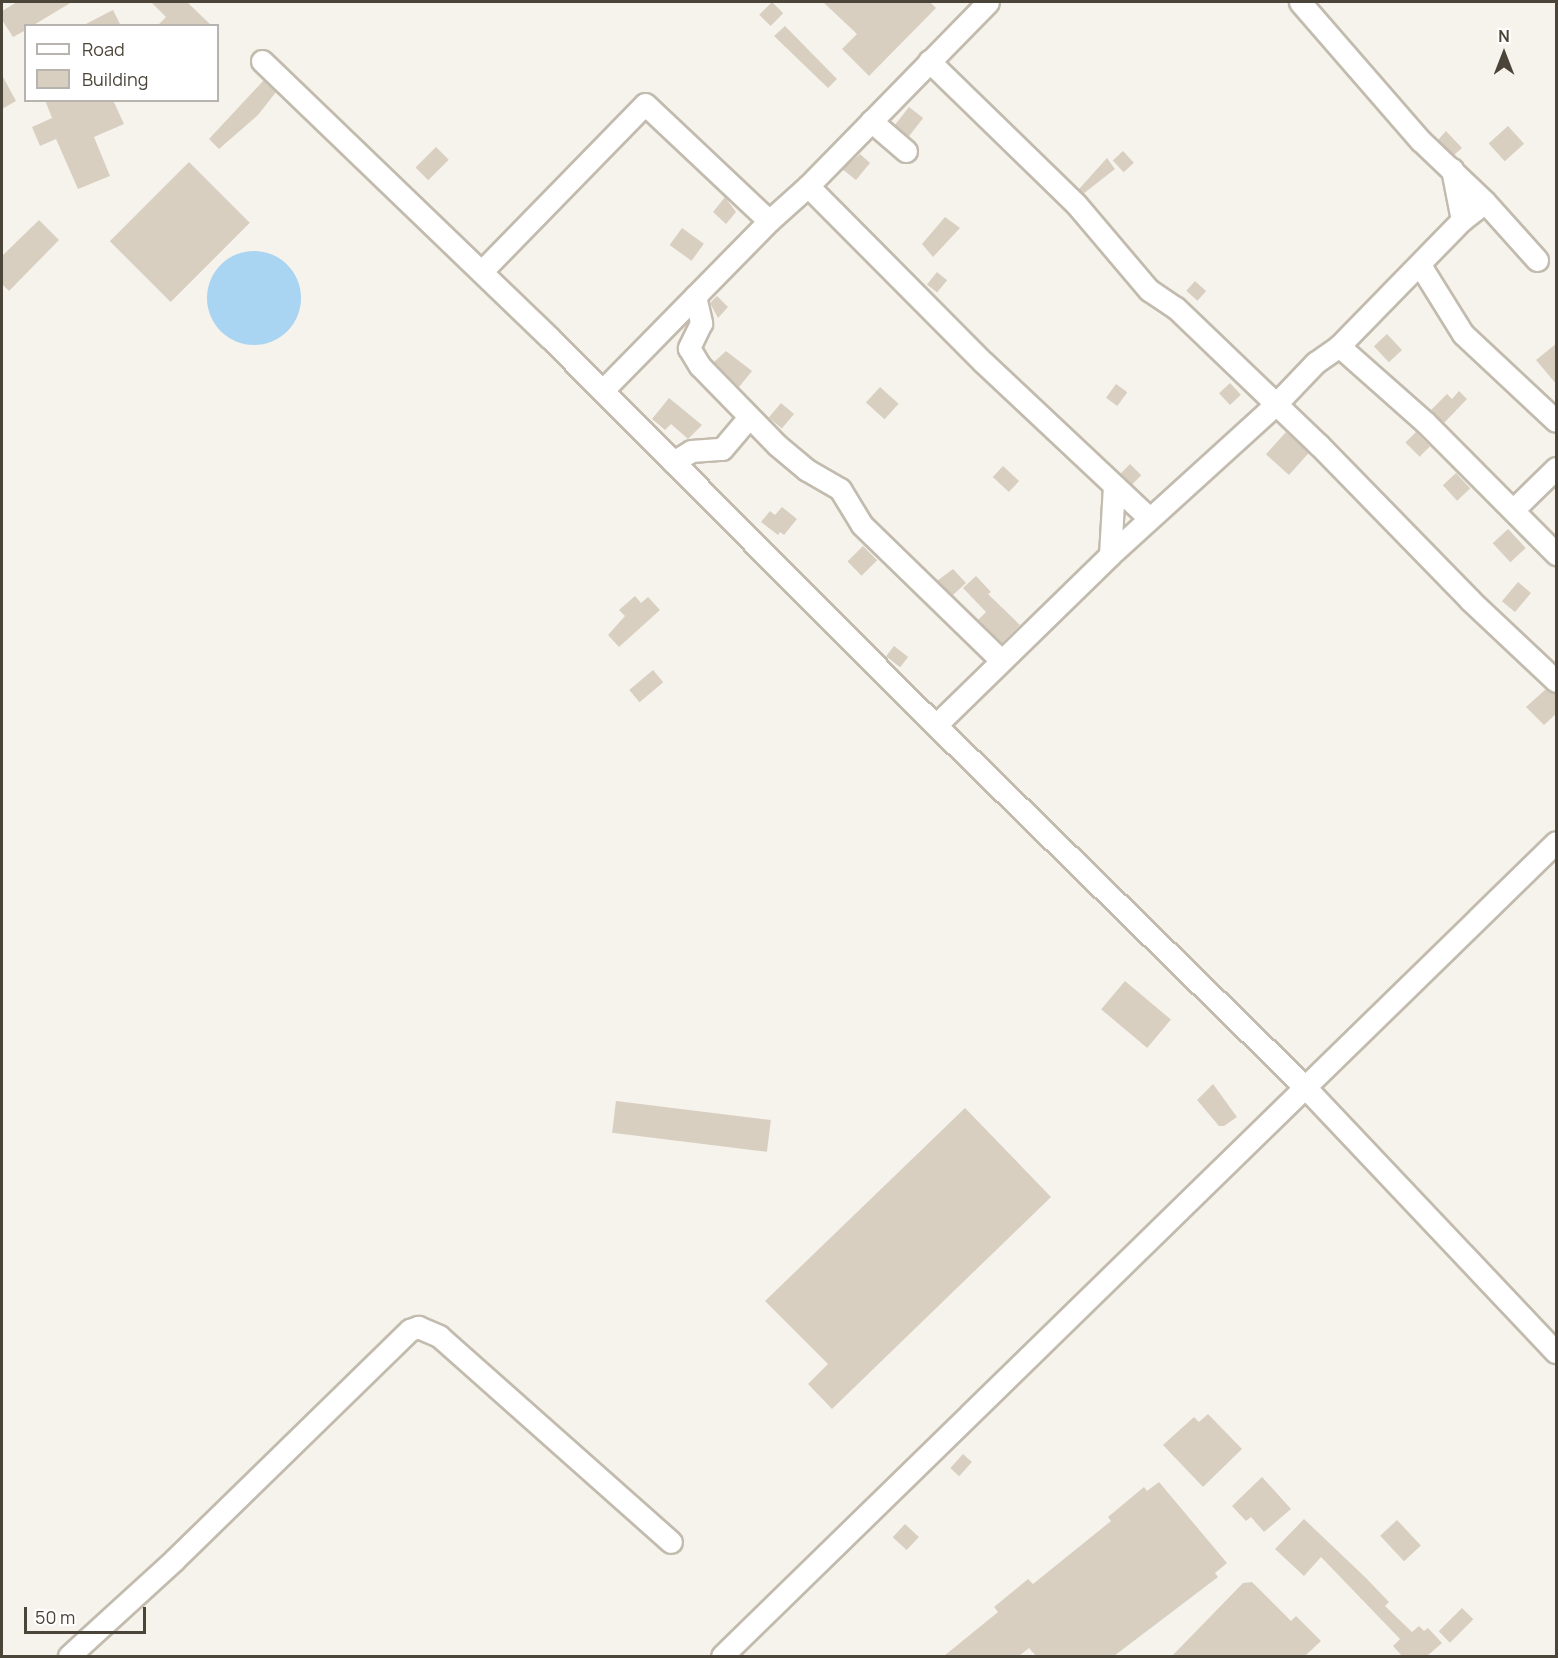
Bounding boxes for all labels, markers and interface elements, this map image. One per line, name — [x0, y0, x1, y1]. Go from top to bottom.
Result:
legend — [24, 24, 219, 102]
north arrow — [1474, 24, 1534, 84]
text: N — [1498, 25, 1510, 47]
text: Road — [82, 37, 125, 61]
text: Building — [82, 67, 148, 91]
scale bar — [27, 1595, 148, 1633]
text: 50 m — [35, 1605, 75, 1629]

